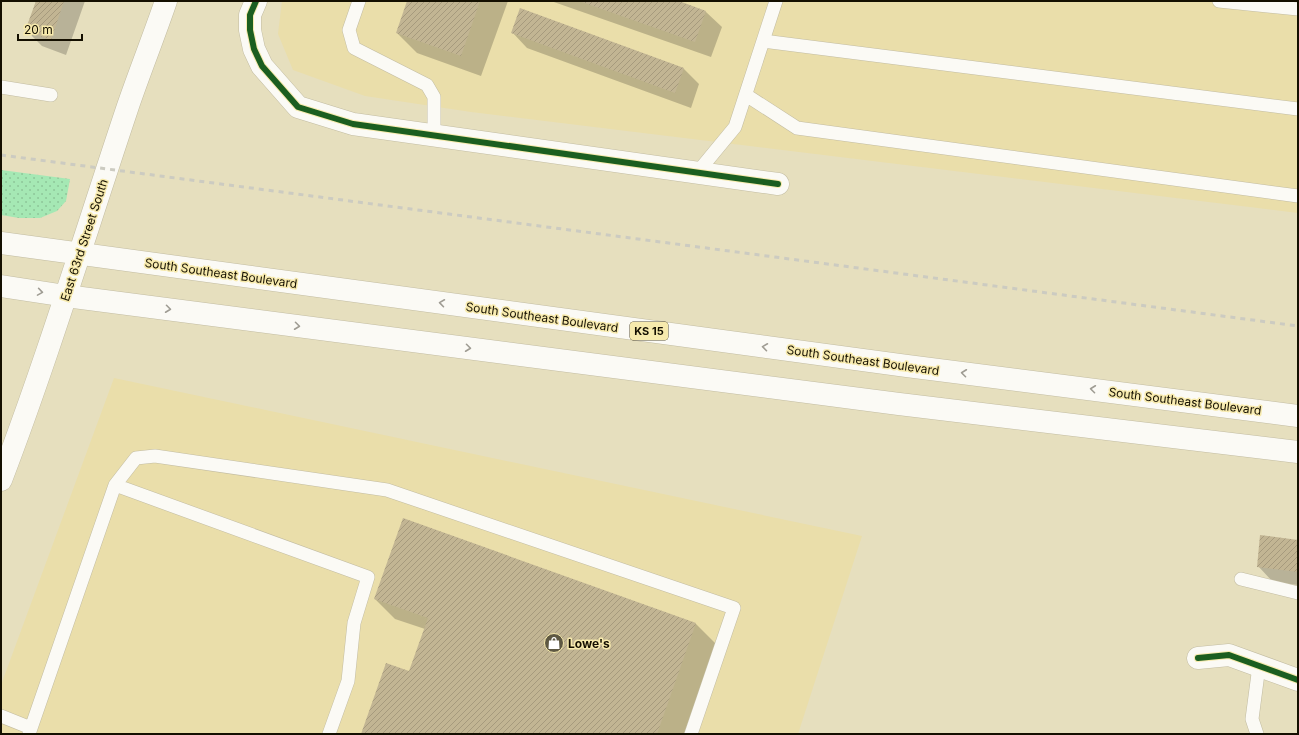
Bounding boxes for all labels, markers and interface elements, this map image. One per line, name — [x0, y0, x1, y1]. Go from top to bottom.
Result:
scale bar — [18, 16, 82, 42]
text: 20 m — [24, 22, 53, 37]
street label: East 63rd Street South — [57, 177, 111, 303]
street label: South Southeast Boulevard — [144, 255, 298, 291]
one-way arrow — [36, 287, 43, 296]
one-way arrow — [439, 299, 445, 308]
street label: South Southeast Boulevard — [465, 299, 619, 335]
one-way arrow — [165, 304, 171, 313]
one-way arrow — [294, 321, 300, 330]
road number: KS 15 — [630, 322, 668, 340]
street label: South Southeast Boulevard — [786, 342, 940, 378]
one-way arrow — [465, 343, 471, 352]
one-way arrow — [762, 343, 769, 352]
one-way arrow — [961, 369, 967, 378]
street label: South Southeast Boulevard — [1108, 384, 1262, 418]
one-way arrow — [1090, 385, 1096, 394]
shop icon: Lowe's — [543, 632, 565, 654]
place label: Lowe's — [568, 636, 610, 651]

